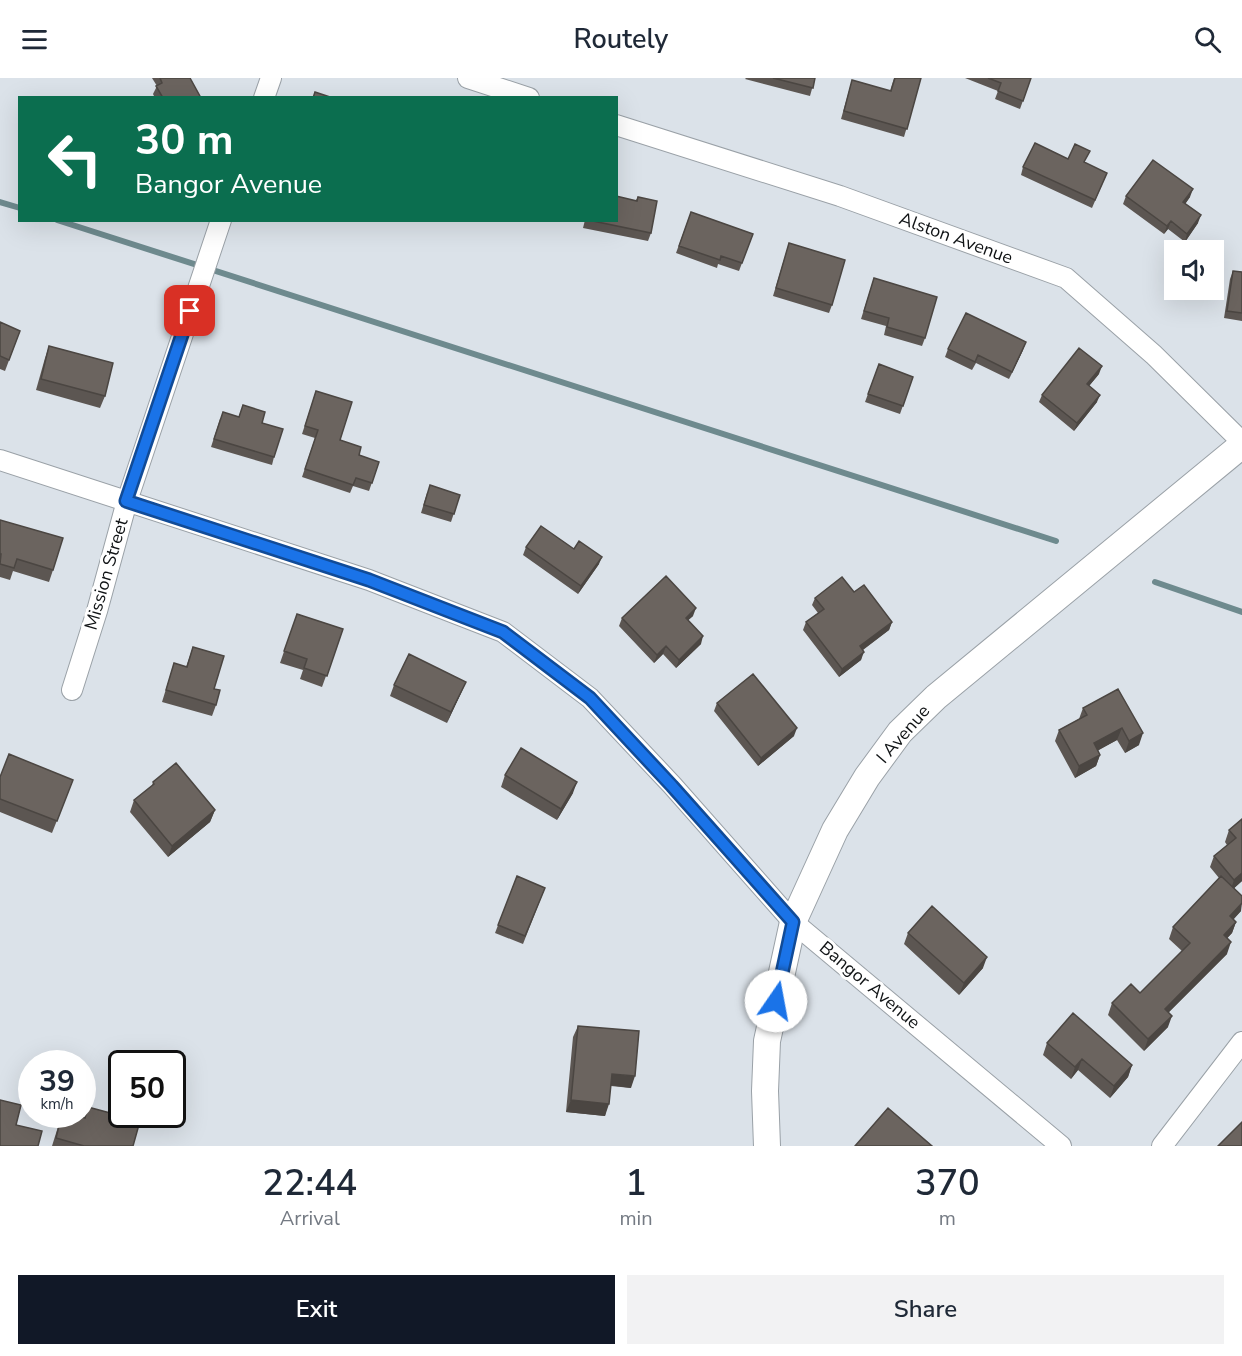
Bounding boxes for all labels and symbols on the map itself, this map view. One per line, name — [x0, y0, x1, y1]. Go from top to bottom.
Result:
street label: Alston Avenue — [896, 206, 1016, 270]
pin — [164, 285, 215, 336]
street label: Mission Street — [79, 515, 134, 633]
street label: I Avenue — [871, 700, 935, 768]
street label: Bangor Avenue — [814, 936, 926, 1034]
position arrow — [744, 969, 808, 1033]
speed limit sign: 50 — [108, 1050, 186, 1128]

